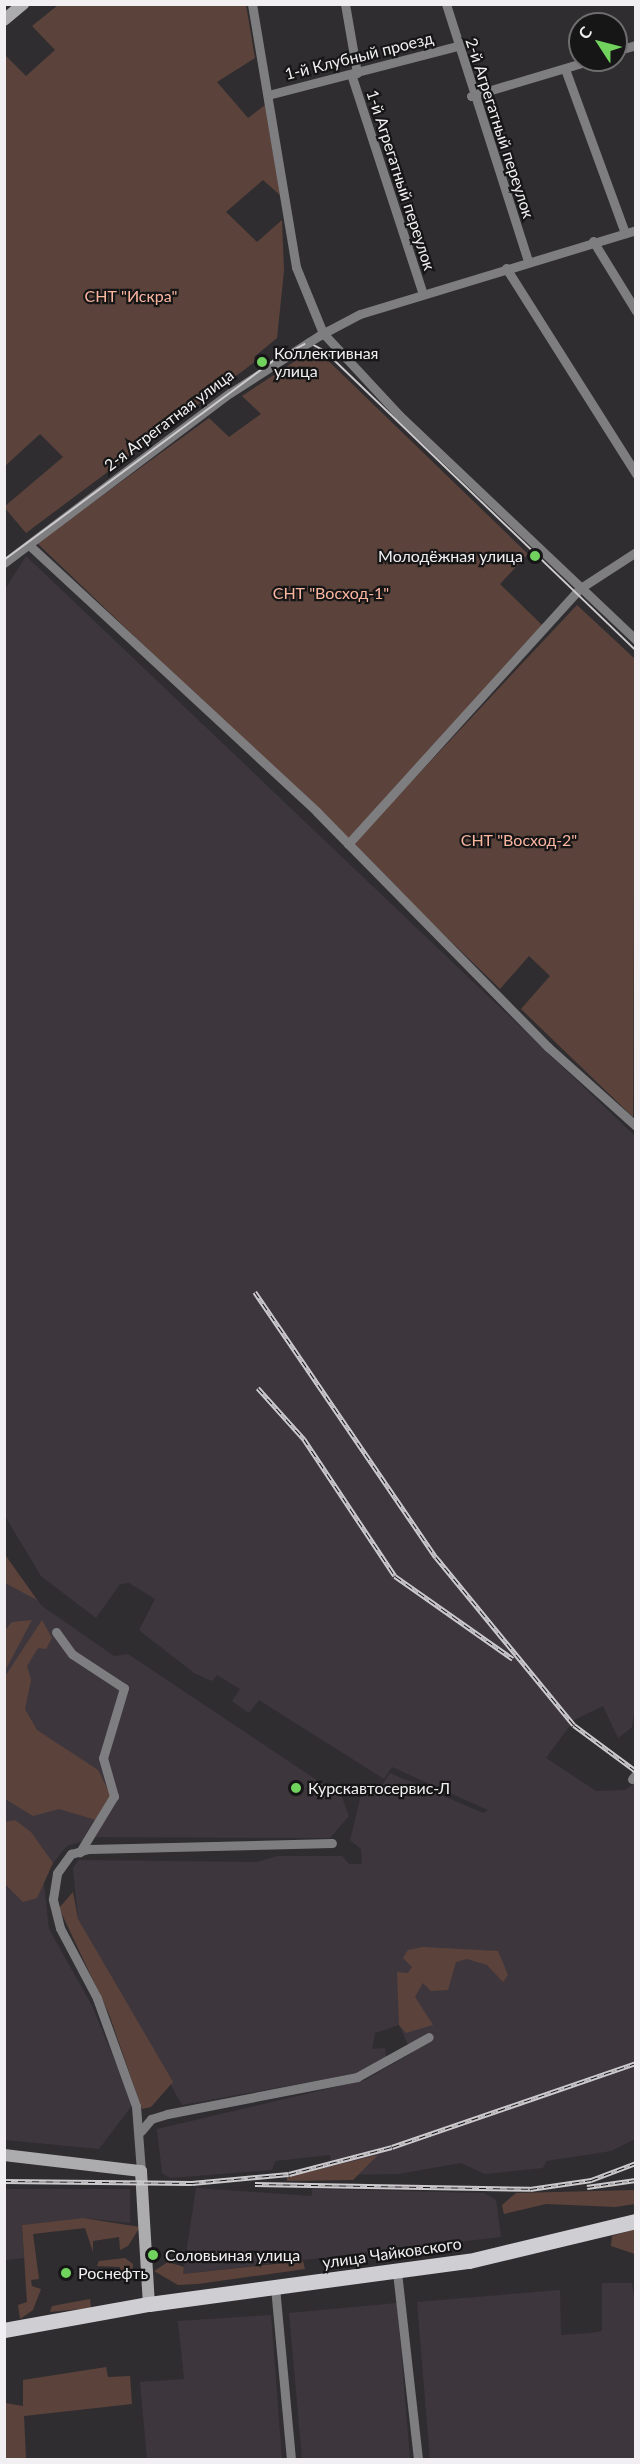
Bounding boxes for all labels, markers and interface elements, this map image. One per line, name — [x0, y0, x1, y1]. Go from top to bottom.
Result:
north arrow — [568, 12, 628, 72]
text: С — [574, 22, 595, 42]
street label: 1-й Клубный проезд — [283, 28, 435, 84]
street label: 2-й Агрегатный переулок — [462, 35, 538, 221]
street label: 1-й Агрегатный переулок — [363, 87, 439, 273]
park label: СНТ "Искра" — [85, 286, 177, 306]
place label: Коллективная улица — [274, 343, 378, 381]
marker: Коллективная улица — [255, 355, 269, 369]
street label: 2-я Агрегатная улица — [101, 365, 237, 475]
place label: Молодёжная улица — [378, 546, 523, 566]
marker: Молодёжная улица — [528, 549, 542, 563]
park label: СНТ "Восход-1" — [273, 583, 389, 603]
park label: СНТ "Восход-2" — [461, 830, 577, 850]
place label: Курскавтосервис-Л — [308, 1778, 450, 1798]
marker: Курскавтосервис-Л — [289, 1781, 303, 1795]
street label: улица Чайковского — [321, 2234, 463, 2272]
place label: Соловьиная улица — [165, 2245, 300, 2265]
marker: Соловьиная улица — [146, 2248, 160, 2262]
place label: Роснефть — [78, 2263, 148, 2283]
marker: Роснефть — [59, 2266, 73, 2280]

